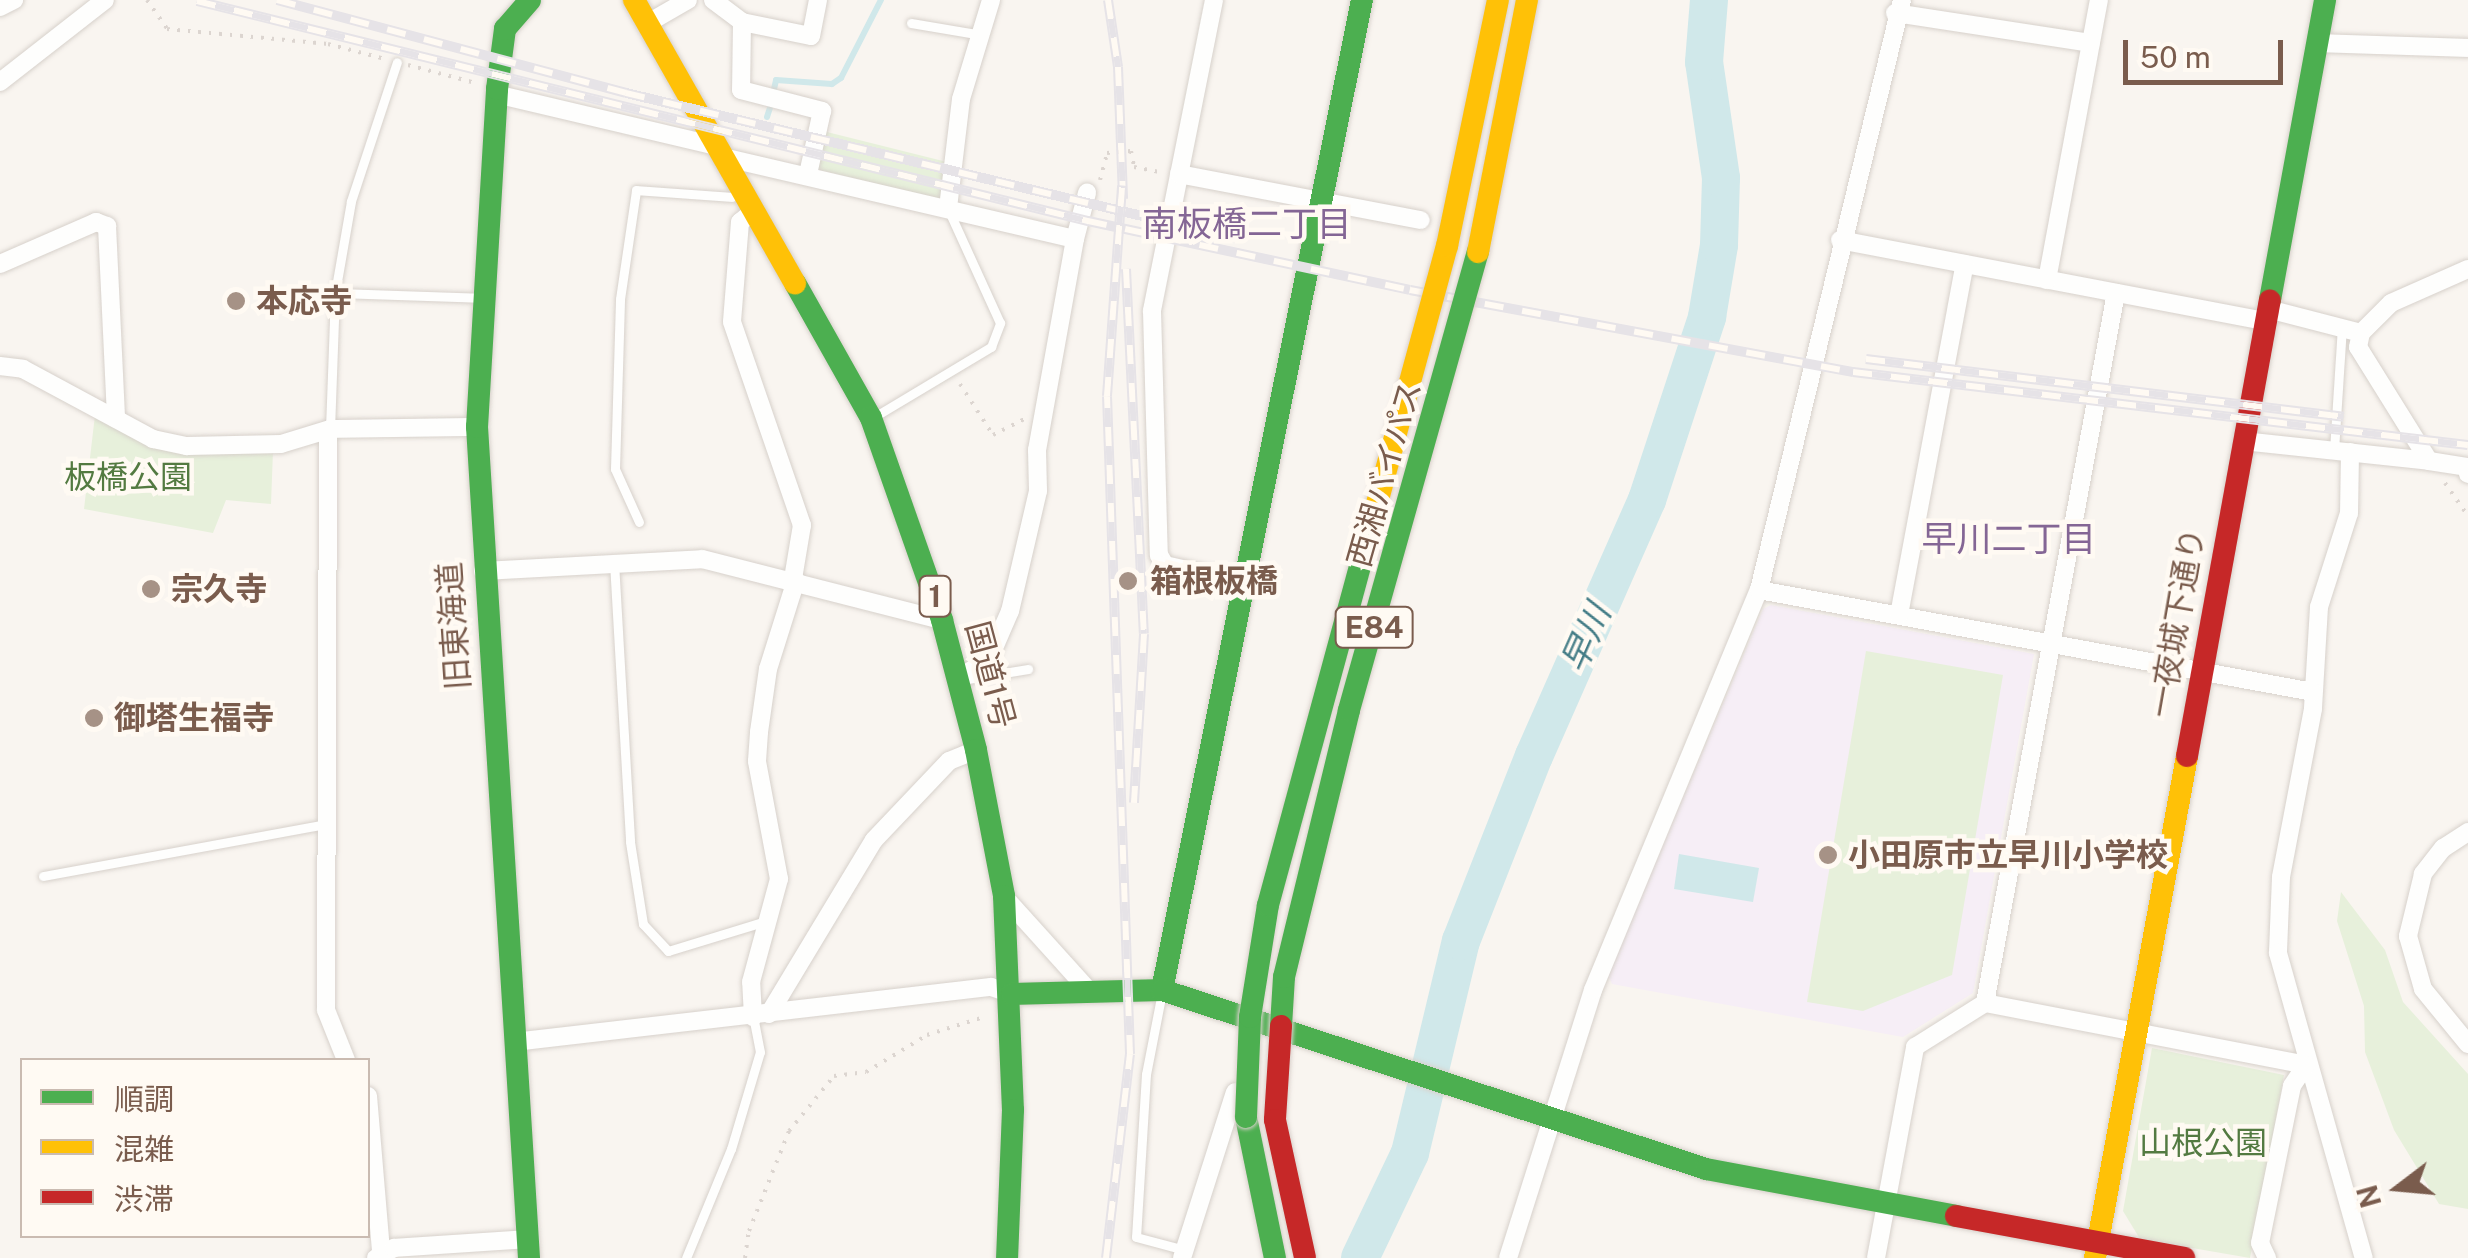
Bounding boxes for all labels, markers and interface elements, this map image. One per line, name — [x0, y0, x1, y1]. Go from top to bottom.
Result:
scale bar — [2128, 20, 2288, 82]
text: 50 m — [2140, 39, 2211, 75]
district label: 南板橋二丁目 — [1142, 203, 1352, 245]
place label: 本応寺 — [256, 282, 352, 320]
marker: 本応寺 — [225, 290, 247, 312]
street label: 西湘バイパス — [1340, 376, 1430, 572]
park label: 板橋公園 — [64, 458, 192, 496]
district label: 早川二丁目 — [1922, 518, 2096, 560]
street label: 一夜城下通り — [2141, 525, 2213, 721]
street label: 旧東海道 — [430, 561, 478, 691]
place label: 箱根板橋 — [1150, 562, 1278, 600]
marker: 箱根板橋 — [1115, 568, 1141, 594]
place label: 宗久寺 — [171, 570, 267, 608]
road number: 1 — [918, 571, 952, 621]
marker: 宗久寺 — [140, 578, 162, 600]
water label: 早川 — [1553, 597, 1619, 679]
road number: E84 — [1334, 602, 1414, 652]
street label: 国道1号 — [957, 617, 1023, 733]
place label: 御塔生福寺 — [114, 699, 274, 737]
marker: 御塔生福寺 — [83, 707, 105, 729]
place label: 小田原市立早川小学校 — [1848, 836, 2168, 874]
marker: 小田原市立早川小学校 — [1817, 844, 1839, 866]
legend — [20, 1058, 370, 1238]
text: 順調 — [114, 1081, 174, 1117]
park label: 山根公園 — [2139, 1124, 2267, 1162]
text: 混雑 — [114, 1131, 174, 1167]
north arrow — [2348, 1138, 2448, 1238]
text: 渋滞 — [114, 1181, 174, 1217]
text: N — [2350, 1181, 2388, 1211]

